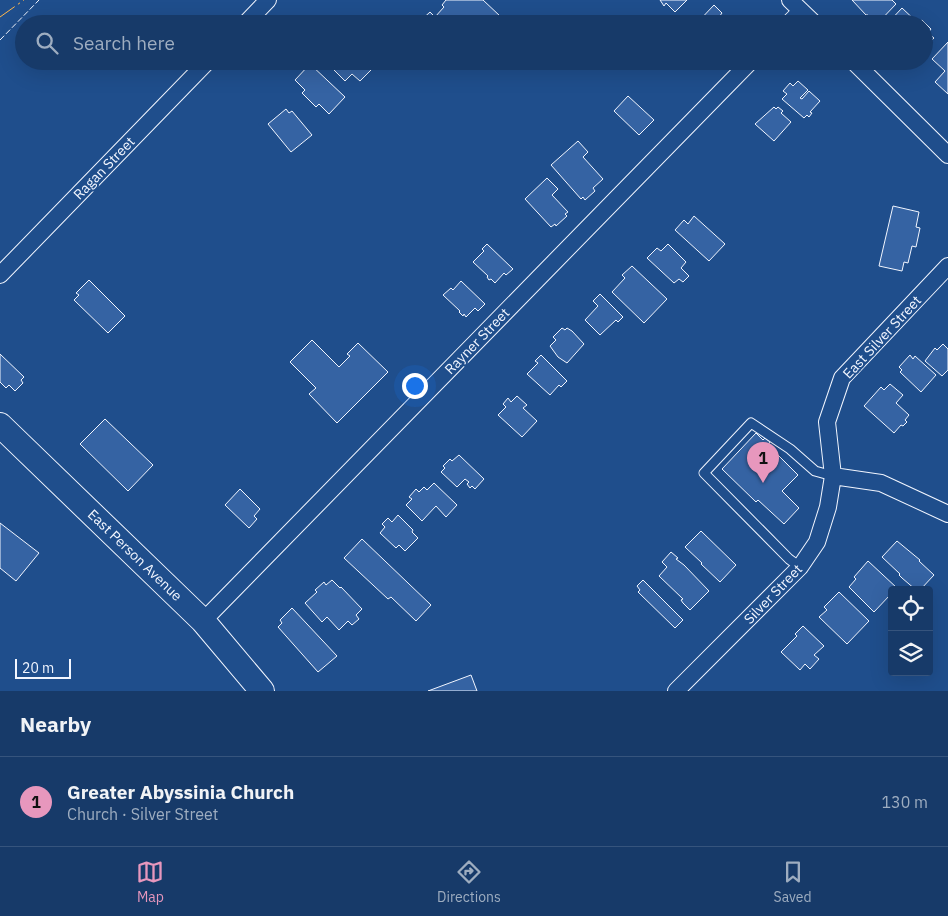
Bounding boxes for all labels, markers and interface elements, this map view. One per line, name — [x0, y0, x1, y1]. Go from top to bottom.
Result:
search box — [15, 15, 933, 70]
icon: search — [33, 29, 61, 57]
text: Search here — [73, 31, 175, 55]
street label: Ragan Street — [69, 133, 139, 203]
street label: East Silver Street — [839, 292, 925, 382]
street label: Rayner Street — [441, 304, 513, 378]
your location — [402, 373, 428, 399]
pin: 1 — [747, 442, 779, 483]
street label: East Person Avenue — [84, 505, 186, 605]
street label: Silver Street — [740, 560, 806, 628]
map controls — [888, 586, 933, 676]
button: locate — [888, 586, 933, 631]
button: layers — [888, 631, 933, 676]
scale bar — [15, 656, 71, 679]
text: 20 m — [22, 659, 54, 677]
text: Nearby — [20, 710, 91, 738]
text: Greater Abyssinia Church — [67, 780, 294, 804]
text: 1 — [31, 792, 41, 812]
text: 130 m — [881, 792, 928, 812]
text: Church · Silver Street — [67, 804, 218, 824]
tab: Map — [136, 858, 164, 906]
tab: Directions — [437, 858, 501, 906]
tab: Saved — [774, 858, 812, 906]

